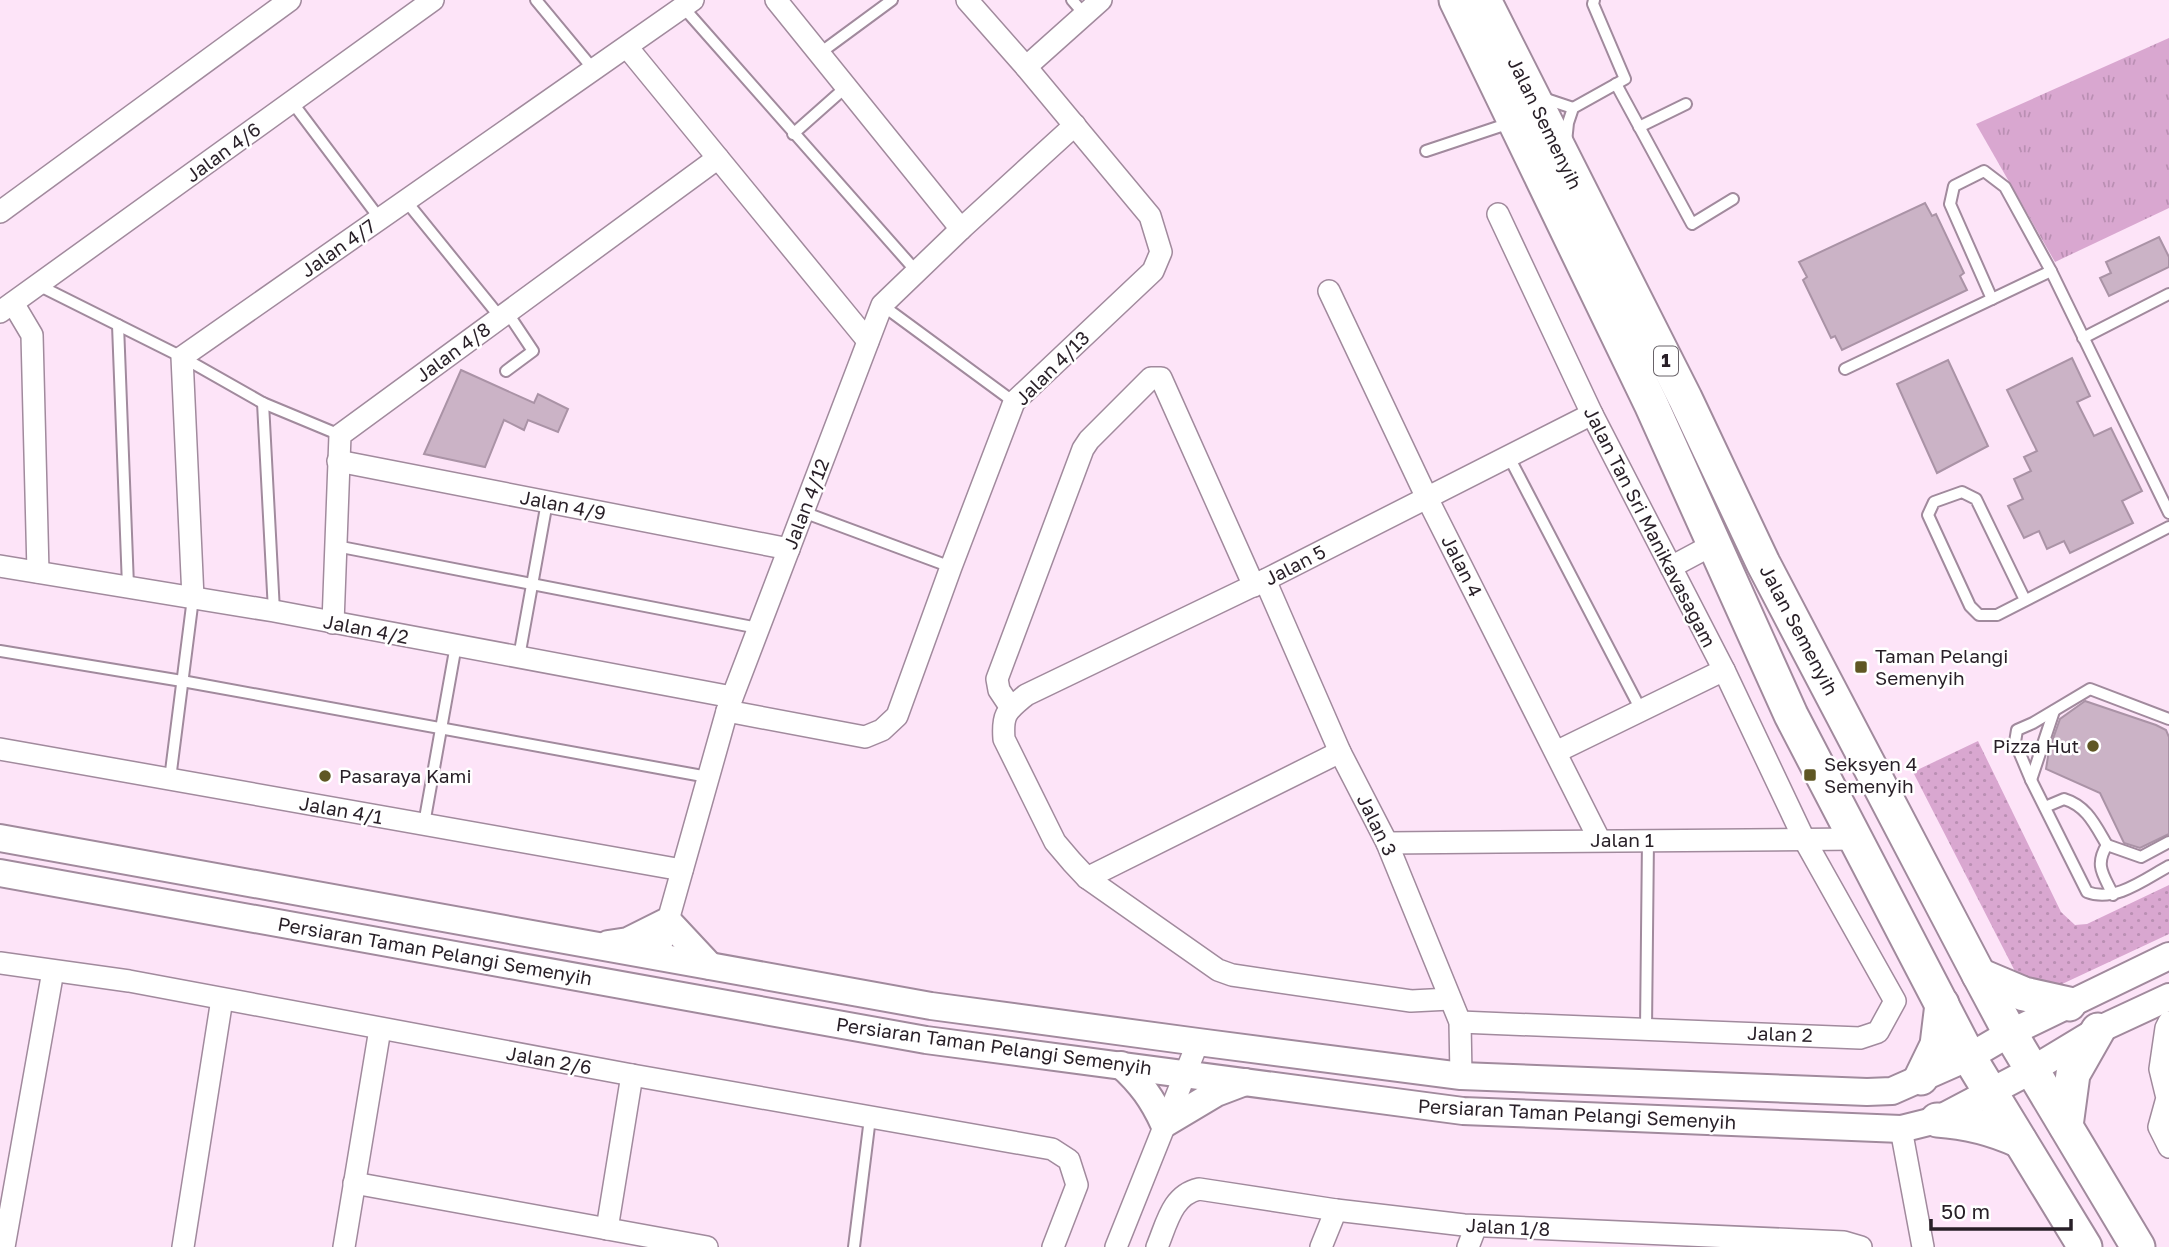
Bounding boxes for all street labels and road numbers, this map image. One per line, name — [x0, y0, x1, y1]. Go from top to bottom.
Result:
street label: Jalan Semenyih — [1503, 53, 1587, 193]
street label: Jalan 4/6 — [181, 117, 265, 186]
street label: Jalan 4/7 — [296, 214, 379, 281]
street label: Jalan 4/8 — [411, 317, 495, 386]
street label: Jalan 4/13 — [1010, 326, 1094, 410]
road number: 1 — [1654, 346, 1678, 376]
street label: Jalan Tan Sri Manikavasagam — [1580, 403, 1721, 651]
street label: Jalan 4/12 — [778, 455, 833, 553]
street label: Jalan 4/9 — [518, 485, 608, 524]
street label: Jalan 4 — [1437, 531, 1488, 600]
street label: Jalan 5 — [1260, 539, 1329, 590]
street label: Jalan Semenyih — [1755, 561, 1843, 699]
street label: Jalan 4/2 — [322, 609, 411, 648]
street label: Jalan 3 — [1353, 790, 1402, 859]
street label: Jalan 4/1 — [297, 791, 385, 828]
street label: Jalan 1 — [1590, 828, 1654, 851]
street label: Persiaran Taman Pelangi Semenyih — [276, 912, 594, 990]
street label: Persiaran Taman Pelangi Semenyih — [835, 1012, 1154, 1079]
street label: Jalan 2 — [1747, 1021, 1813, 1046]
street label: Jalan 2/6 — [505, 1041, 594, 1078]
street label: Persiaran Taman Pelangi Semenyih — [1417, 1094, 1737, 1133]
street label: Jalan 1/8 — [1465, 1213, 1551, 1240]

